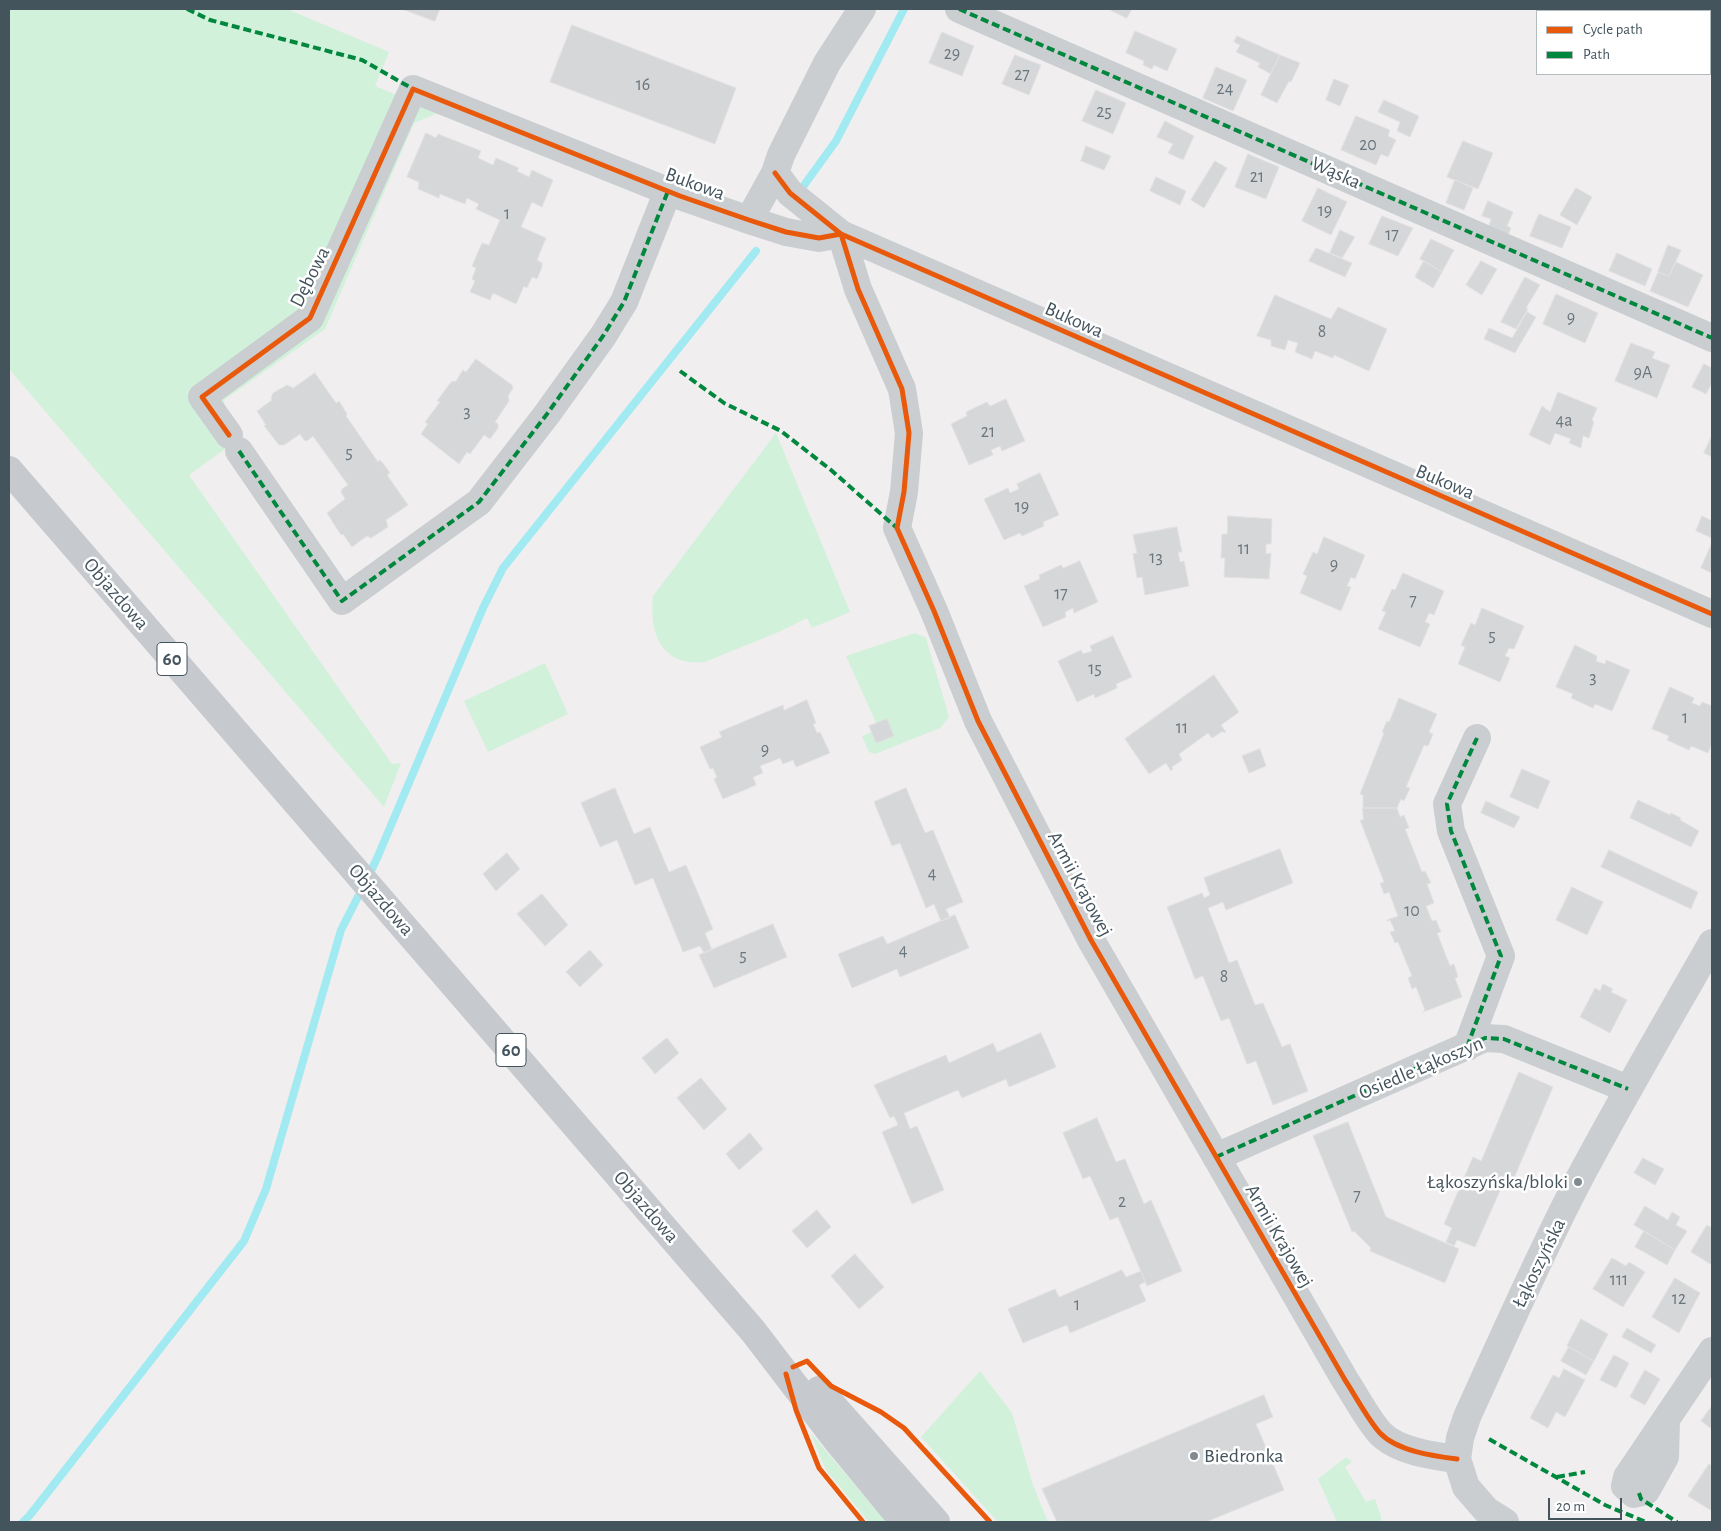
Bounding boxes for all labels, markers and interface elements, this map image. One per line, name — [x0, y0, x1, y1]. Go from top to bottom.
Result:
legend — [1536, 10, 1711, 75]
text: Cycle path — [1583, 22, 1643, 37]
house number: 29 — [944, 43, 960, 65]
text: Path — [1583, 47, 1610, 62]
house number: 27 — [1014, 64, 1030, 86]
house number: 16 — [636, 74, 650, 96]
house number: 24 — [1217, 78, 1233, 100]
house number: 25 — [1096, 101, 1112, 123]
house number: 20 — [1359, 134, 1377, 156]
street label: Wąska — [1308, 152, 1364, 194]
street label: Bukowa — [662, 162, 728, 206]
house number: 21 — [1250, 166, 1264, 188]
house number: 19 — [1318, 200, 1332, 222]
house number: 1 — [504, 203, 510, 225]
house number: 17 — [1385, 224, 1399, 246]
street label: Dębowa — [285, 243, 335, 311]
street label: Bukowa — [1041, 296, 1107, 344]
house number: 9 — [1567, 307, 1575, 329]
house number: 8 — [1318, 321, 1326, 343]
house number: 9A — [1634, 362, 1652, 384]
house number: 3 — [463, 401, 471, 423]
house number: 4a — [1556, 410, 1572, 432]
house number: 21 — [981, 421, 995, 443]
house number: 5 — [345, 442, 353, 464]
street label: Bukowa — [1412, 459, 1478, 505]
house number: 19 — [1015, 496, 1029, 518]
house number: 11 — [1238, 538, 1250, 560]
house number: 13 — [1149, 547, 1163, 569]
street label: Objazdowa — [78, 553, 154, 635]
house number: 9 — [1330, 554, 1338, 576]
house number: 17 — [1054, 583, 1068, 605]
house number: 7 — [1409, 590, 1417, 612]
house number: 5 — [1488, 625, 1496, 647]
road number: 60 — [157, 642, 187, 676]
house number: 15 — [1088, 658, 1102, 680]
house number: 3 — [1589, 667, 1597, 689]
house number: 1 — [1682, 707, 1688, 729]
house number: 11 — [1176, 717, 1188, 739]
house number: 9 — [761, 739, 769, 761]
street label: Armii Krajowej — [1042, 827, 1118, 941]
street label: Objazdowa — [343, 859, 419, 941]
house number: 4 — [928, 863, 936, 885]
house number: 10 — [1404, 900, 1420, 922]
house number: 4 — [899, 940, 907, 962]
house number: 5 — [739, 945, 747, 967]
house number: 8 — [1220, 966, 1228, 988]
street label: Osiedle Łąkoszyn — [1355, 1031, 1487, 1105]
road number: 60 — [496, 1034, 526, 1066]
street label: Objazdowa — [608, 1166, 684, 1248]
place label: Łąkoszyńska/bloki — [1427, 1170, 1568, 1194]
marker: Łąkoszyńska/bloki — [1572, 1176, 1584, 1188]
street label: Armii Krajowej — [1240, 1180, 1318, 1292]
house number: 7 — [1353, 1185, 1361, 1207]
house number: 2 — [1118, 1191, 1126, 1213]
street label: Łąkoszyńska — [1507, 1214, 1571, 1312]
house number: 111 — [1610, 1269, 1628, 1291]
house number: 12 — [1672, 1288, 1686, 1310]
house number: 1 — [1074, 1294, 1080, 1316]
place label: Biedronka — [1204, 1444, 1283, 1468]
marker: Biedronka — [1188, 1450, 1200, 1462]
scale bar — [1551, 1488, 1625, 1520]
text: 20 m — [1556, 1499, 1585, 1514]

